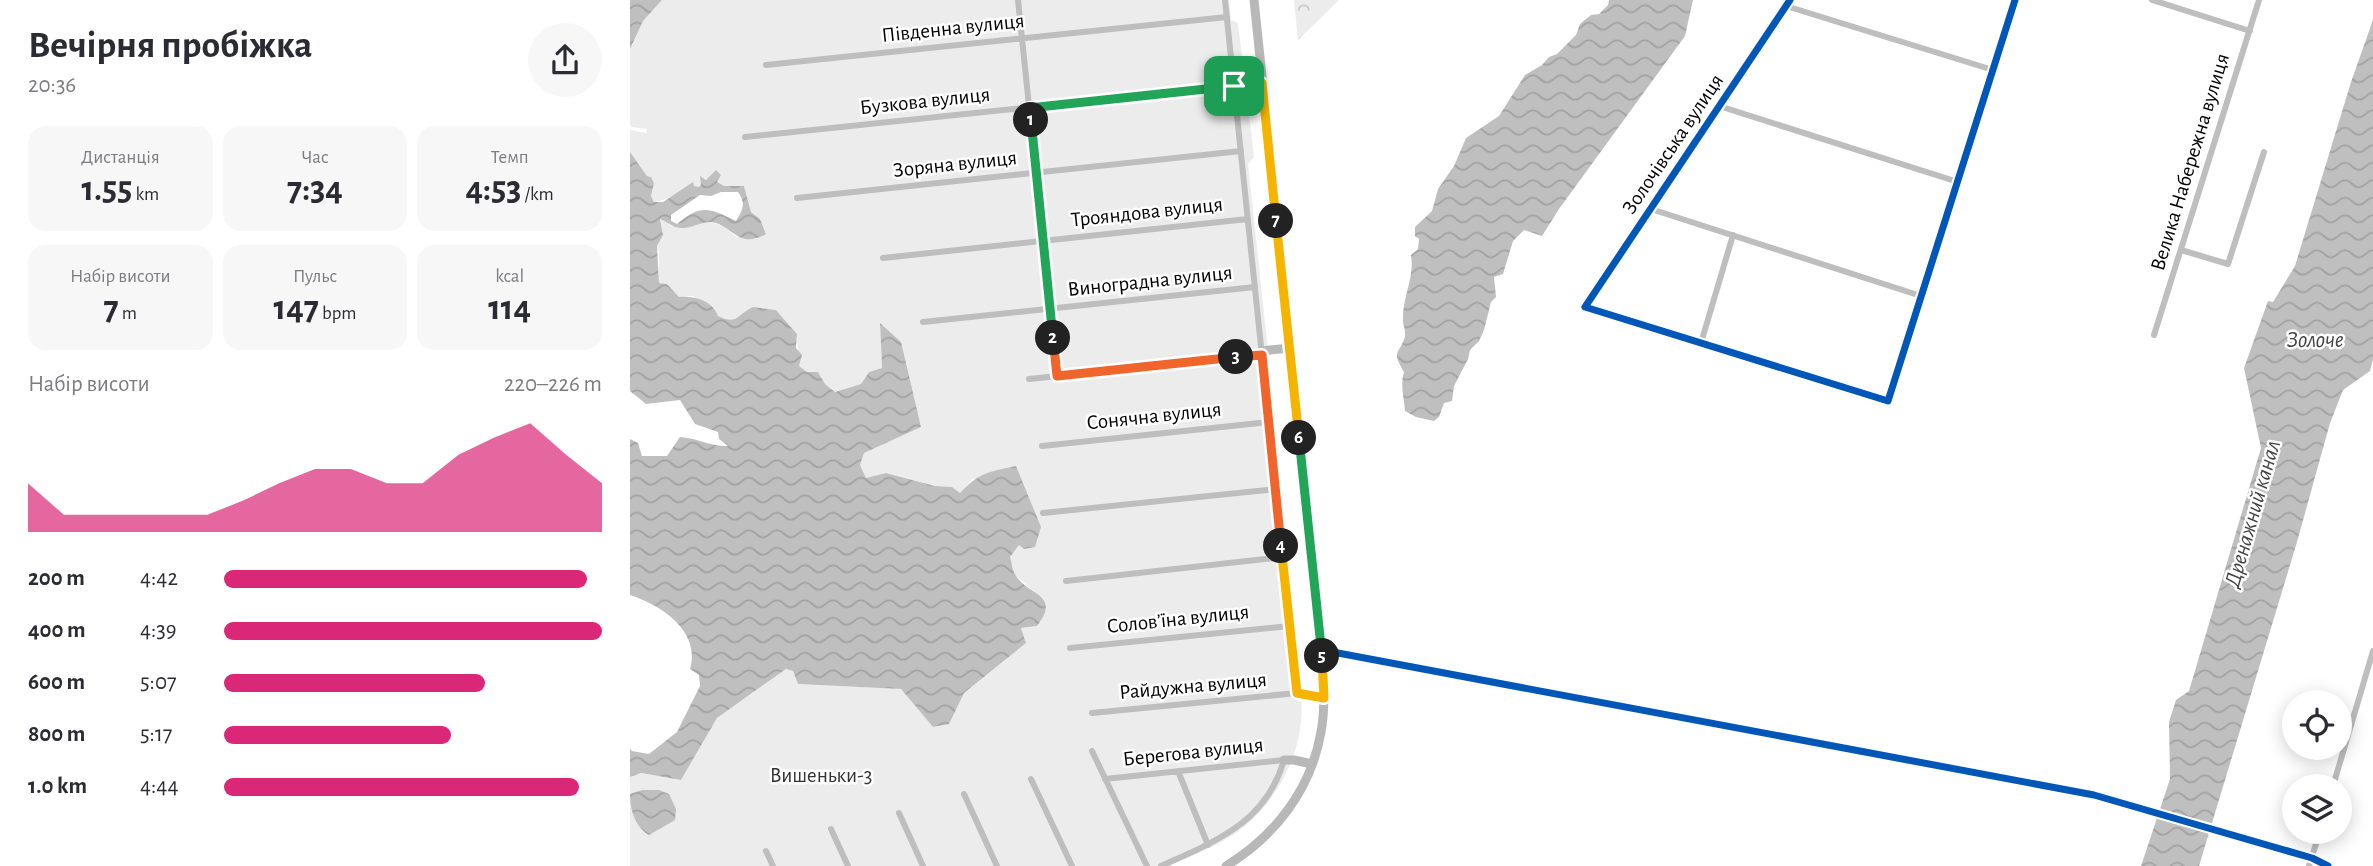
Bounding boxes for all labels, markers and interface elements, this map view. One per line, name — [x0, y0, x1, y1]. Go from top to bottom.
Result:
street label: Південна вулиця — [881, 10, 1025, 46]
button: share — [528, 23, 602, 97]
text: Вечірня пробіжка — [28, 27, 312, 65]
street label: Велика Набережна вулиця — [2147, 51, 2233, 273]
pin — [1204, 56, 1264, 116]
icon: arrive — [1215, 67, 1253, 105]
street label: Золочівська вулиця — [1618, 70, 1728, 218]
text: 20:36 — [28, 74, 76, 97]
street label: Бузкова вулиця — [859, 84, 991, 118]
pin: 1 — [1014, 102, 1048, 138]
text: 1 — [1027, 110, 1034, 129]
street label: Зоряна вулиця — [892, 147, 1018, 181]
text: Дистанція — [81, 148, 160, 167]
text: Час — [301, 148, 329, 167]
text: Темп — [491, 148, 529, 167]
text: 1.55 — [81, 172, 132, 207]
text: 7:34 — [287, 172, 343, 207]
text: 4:53 — [466, 172, 521, 207]
text: km — [132, 185, 159, 204]
text: /km — [521, 185, 554, 204]
street label: Трояндова вулиця — [1070, 194, 1224, 230]
pin: 7 — [1258, 204, 1294, 238]
text: 7 — [1271, 211, 1280, 230]
street label: Виноградна вулиця — [1067, 262, 1233, 300]
text: Набір висоти — [70, 267, 171, 286]
text: Пульс — [293, 267, 337, 286]
text: kcal — [495, 267, 524, 286]
text: 7 — [104, 291, 119, 326]
text: 147 — [274, 291, 319, 326]
text: 114 — [488, 291, 531, 326]
text: m — [119, 304, 137, 323]
text: bpm — [319, 304, 356, 323]
pin: 2 — [1036, 320, 1070, 356]
text: 2 — [1048, 328, 1057, 347]
water label: Золоче — [2287, 329, 2343, 352]
pin: 3 — [1218, 340, 1254, 374]
text: 3 — [1231, 347, 1240, 366]
text: Набір висоти — [28, 373, 150, 396]
text: 220–226 m — [504, 373, 602, 396]
street label: Сонячна вулиця — [1085, 398, 1223, 434]
pin: 6 — [1282, 420, 1316, 456]
text: 6 — [1294, 428, 1303, 447]
water label: Дренажний канал — [2221, 438, 2285, 591]
pin: 4 — [1264, 528, 1298, 564]
text: 4 — [1276, 536, 1285, 555]
text: 200 m — [28, 567, 85, 590]
text: 4:42 — [140, 567, 178, 590]
street label: Соловʼїна вулиця — [1106, 601, 1250, 637]
text: 400 m — [28, 619, 86, 642]
text: 4:39 — [140, 619, 177, 642]
pin: 5 — [1304, 638, 1340, 674]
text: 5 — [1317, 646, 1326, 665]
street label: Райдужна вулиця — [1118, 669, 1268, 703]
text: 600 m — [28, 671, 85, 694]
text: 5:07 — [140, 671, 177, 694]
map controls — [2282, 690, 2352, 844]
button: locate — [2282, 690, 2352, 760]
text: 800 m — [28, 723, 85, 746]
text: 5:17 — [140, 723, 172, 746]
street label: Берегова вулиця — [1122, 734, 1264, 770]
park label: Вишеньки-3 — [770, 765, 872, 786]
button: layers — [2282, 774, 2352, 844]
text: 1.0 km — [28, 775, 87, 798]
text: 4:44 — [140, 775, 178, 798]

